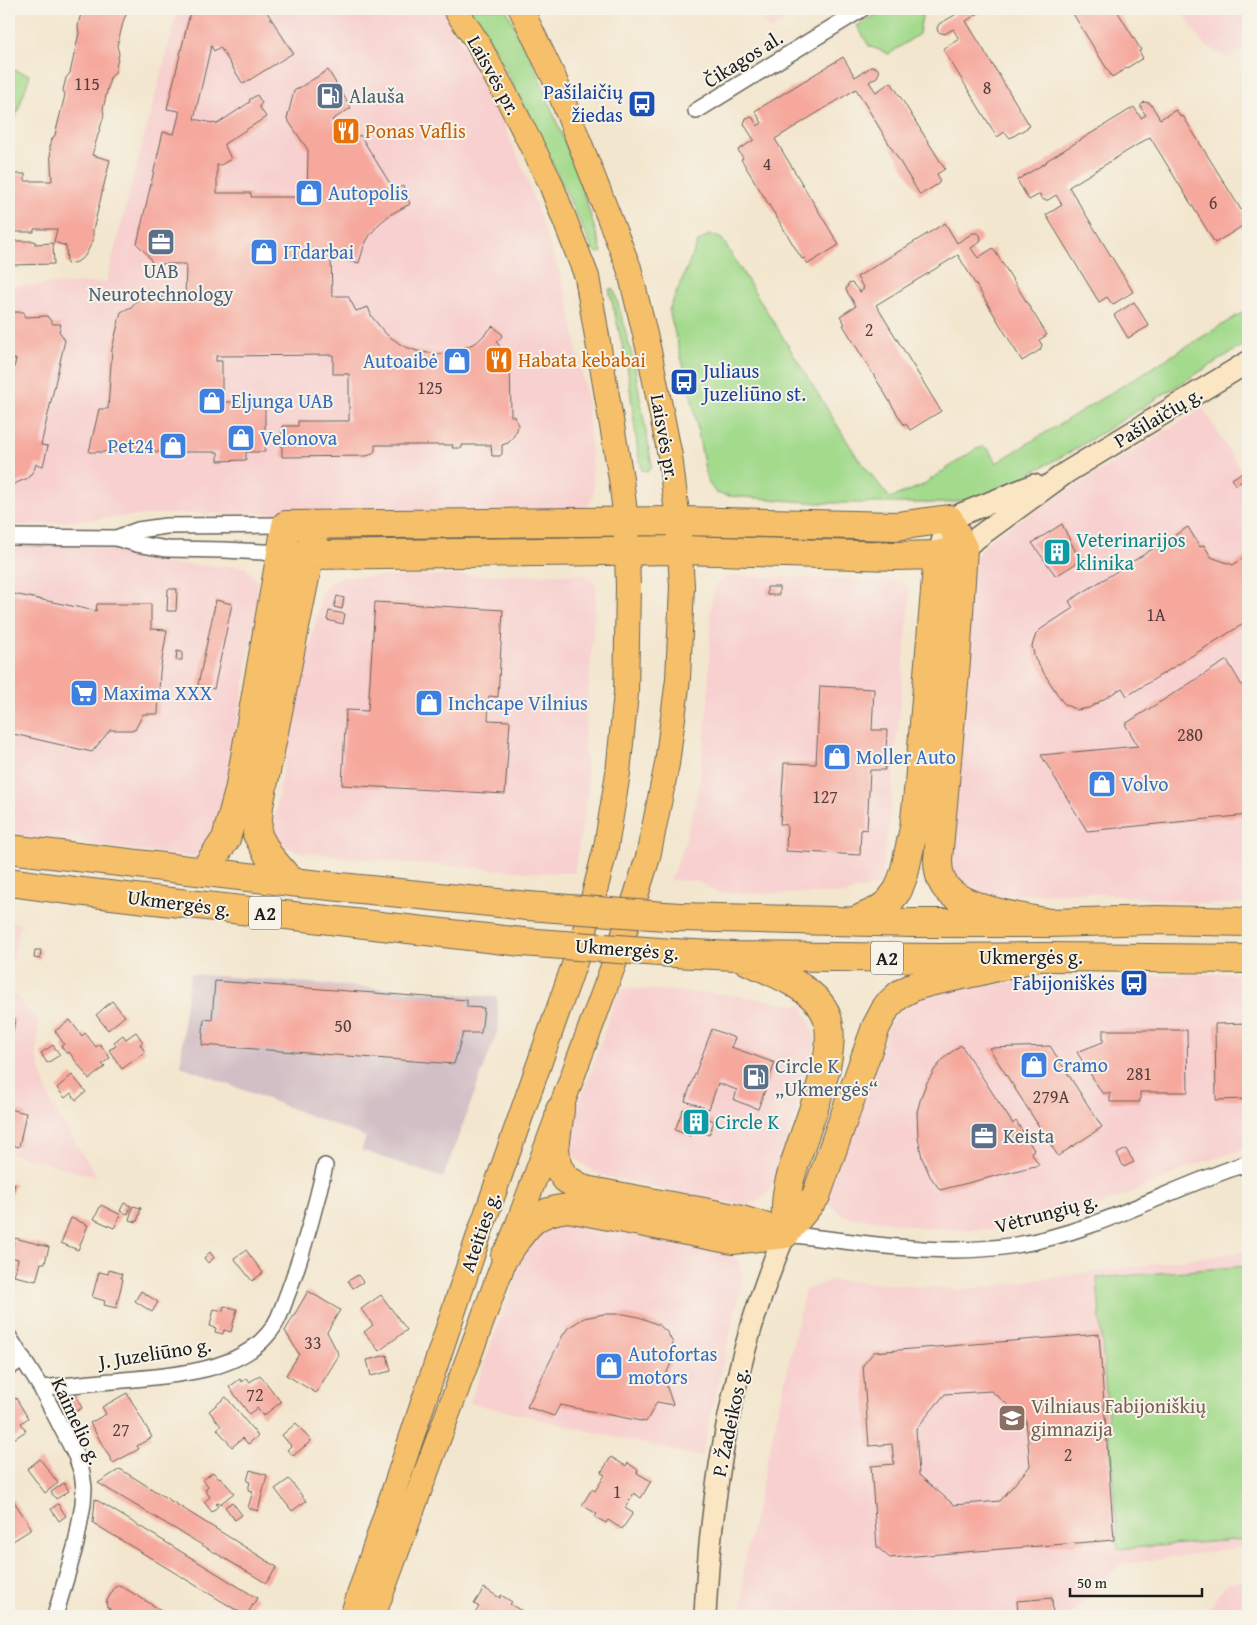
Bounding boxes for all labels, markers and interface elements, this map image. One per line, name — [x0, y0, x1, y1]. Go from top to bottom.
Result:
street label: Čikagos al. — [698, 23, 788, 94]
street label: Laisvės pr. — [461, 30, 528, 120]
house number: 115 — [74, 70, 100, 97]
house number: 8 — [983, 74, 991, 101]
place label: Pašilaičių žiedas — [543, 77, 623, 129]
fuel station icon: Alauša — [315, 81, 345, 111]
place label: Alauša — [349, 81, 405, 110]
bus stop icon: Pašilaičių žiedas — [627, 89, 657, 119]
restaurant icon: Ponas Vaflis — [331, 116, 361, 146]
place label: Ponas Vaflis — [365, 116, 466, 145]
house number: 4 — [763, 150, 771, 177]
shop icon: Autopolis — [294, 178, 324, 208]
place label: Autopolis — [328, 178, 408, 207]
house number: 6 — [1209, 189, 1217, 216]
office icon: UAB Neurotechnology — [146, 227, 176, 257]
shop icon: ITdarbai — [249, 237, 279, 267]
place label: ITdarbai — [283, 237, 355, 266]
place label: UAB Neurotechnology — [89, 256, 233, 308]
house number: 2 — [865, 316, 873, 343]
restaurant icon: Habata kebabai — [484, 345, 514, 375]
place label: Habata kebabai — [518, 345, 646, 374]
place label: Autoaibė — [363, 346, 438, 375]
shop icon: Autoaibė — [442, 346, 472, 376]
place label: Juliaus Juzeliūno st. — [700, 356, 806, 408]
bus stop icon: Juliaus Juzeliūno st. — [669, 367, 699, 397]
house number: 125 — [417, 374, 443, 401]
street label: Pašilaičių g. — [1108, 379, 1208, 454]
shop icon: Eljunga UAB — [197, 386, 227, 416]
place label: Eljunga UAB — [231, 386, 334, 415]
street label: Laisvės pr. — [644, 392, 687, 482]
shop icon: Velonova — [226, 423, 256, 453]
place label: Velonova — [260, 423, 338, 452]
place label: Pet24 — [108, 431, 154, 460]
shop icon: Pet24 — [158, 431, 188, 461]
place label: Veterinarijos klinika — [1076, 525, 1186, 577]
building icon: Veterinarijos klinika — [1042, 537, 1072, 567]
house number: 1A — [1146, 601, 1166, 628]
supermarket icon: Maxima XXX — [69, 678, 99, 708]
place label: Maxima XXX — [103, 678, 213, 707]
shop icon: Inchcape Vilnius — [414, 688, 444, 718]
place label: Inchcape Vilnius — [448, 688, 588, 717]
house number: 280 — [1177, 721, 1203, 748]
shop icon: Moller Auto — [822, 742, 852, 772]
place label: Moller Auto — [856, 742, 956, 771]
shop icon: Volvo — [1087, 769, 1117, 799]
place label: Volvo — [1121, 769, 1169, 798]
house number: 127 — [812, 783, 838, 810]
street label: Ukmergės g. — [126, 882, 232, 923]
road number: A2 — [249, 896, 281, 930]
street label: Ukmergės g. — [574, 930, 680, 967]
road number: A2 — [871, 941, 903, 974]
street label: Ukmergės g. — [979, 942, 1083, 971]
place label: Fabijoniškės — [1013, 968, 1115, 997]
bus stop icon: Fabijoniškės — [1119, 968, 1149, 998]
house number: 50 — [334, 1012, 352, 1039]
shop icon: Cramo — [1019, 1050, 1049, 1080]
place label: Cramo — [1053, 1050, 1108, 1079]
place label: Circle K „Ukmergės“ — [775, 1051, 878, 1103]
house number: 281 — [1126, 1060, 1152, 1087]
fuel station icon: Circle K „Ukmergės“ — [741, 1062, 771, 1092]
house number: 279A — [1033, 1083, 1070, 1110]
building icon: Circle K — [681, 1107, 711, 1137]
place label: Circle K — [715, 1107, 779, 1136]
office icon: Keista — [969, 1121, 999, 1151]
place label: Keista — [1003, 1121, 1055, 1150]
street label: Vėtrungių g. — [991, 1185, 1101, 1240]
street label: Ateities g. — [452, 1188, 507, 1276]
street label: J. Juzeliūno g. — [94, 1329, 213, 1376]
house number: 33 — [304, 1329, 322, 1356]
place label: Autofortas motors — [628, 1339, 718, 1391]
shop icon: Autofortas motors — [594, 1351, 624, 1381]
street label: P. Žadeikos g. — [704, 1365, 755, 1479]
street label: Kaimelio g. — [45, 1372, 110, 1469]
house number: 72 — [246, 1381, 264, 1408]
place label: Vilniaus Fabijoniškių gimnazija — [1031, 1391, 1206, 1443]
school or university icon: Vilniaus Fabijoniškių gimnazija — [997, 1403, 1027, 1433]
house number: 27 — [112, 1416, 130, 1443]
house number: 2 — [1064, 1441, 1072, 1468]
house number: 1 — [613, 1478, 621, 1505]
scale bar — [1070, 1565, 1202, 1597]
text: 50 m — [1077, 1572, 1108, 1593]

